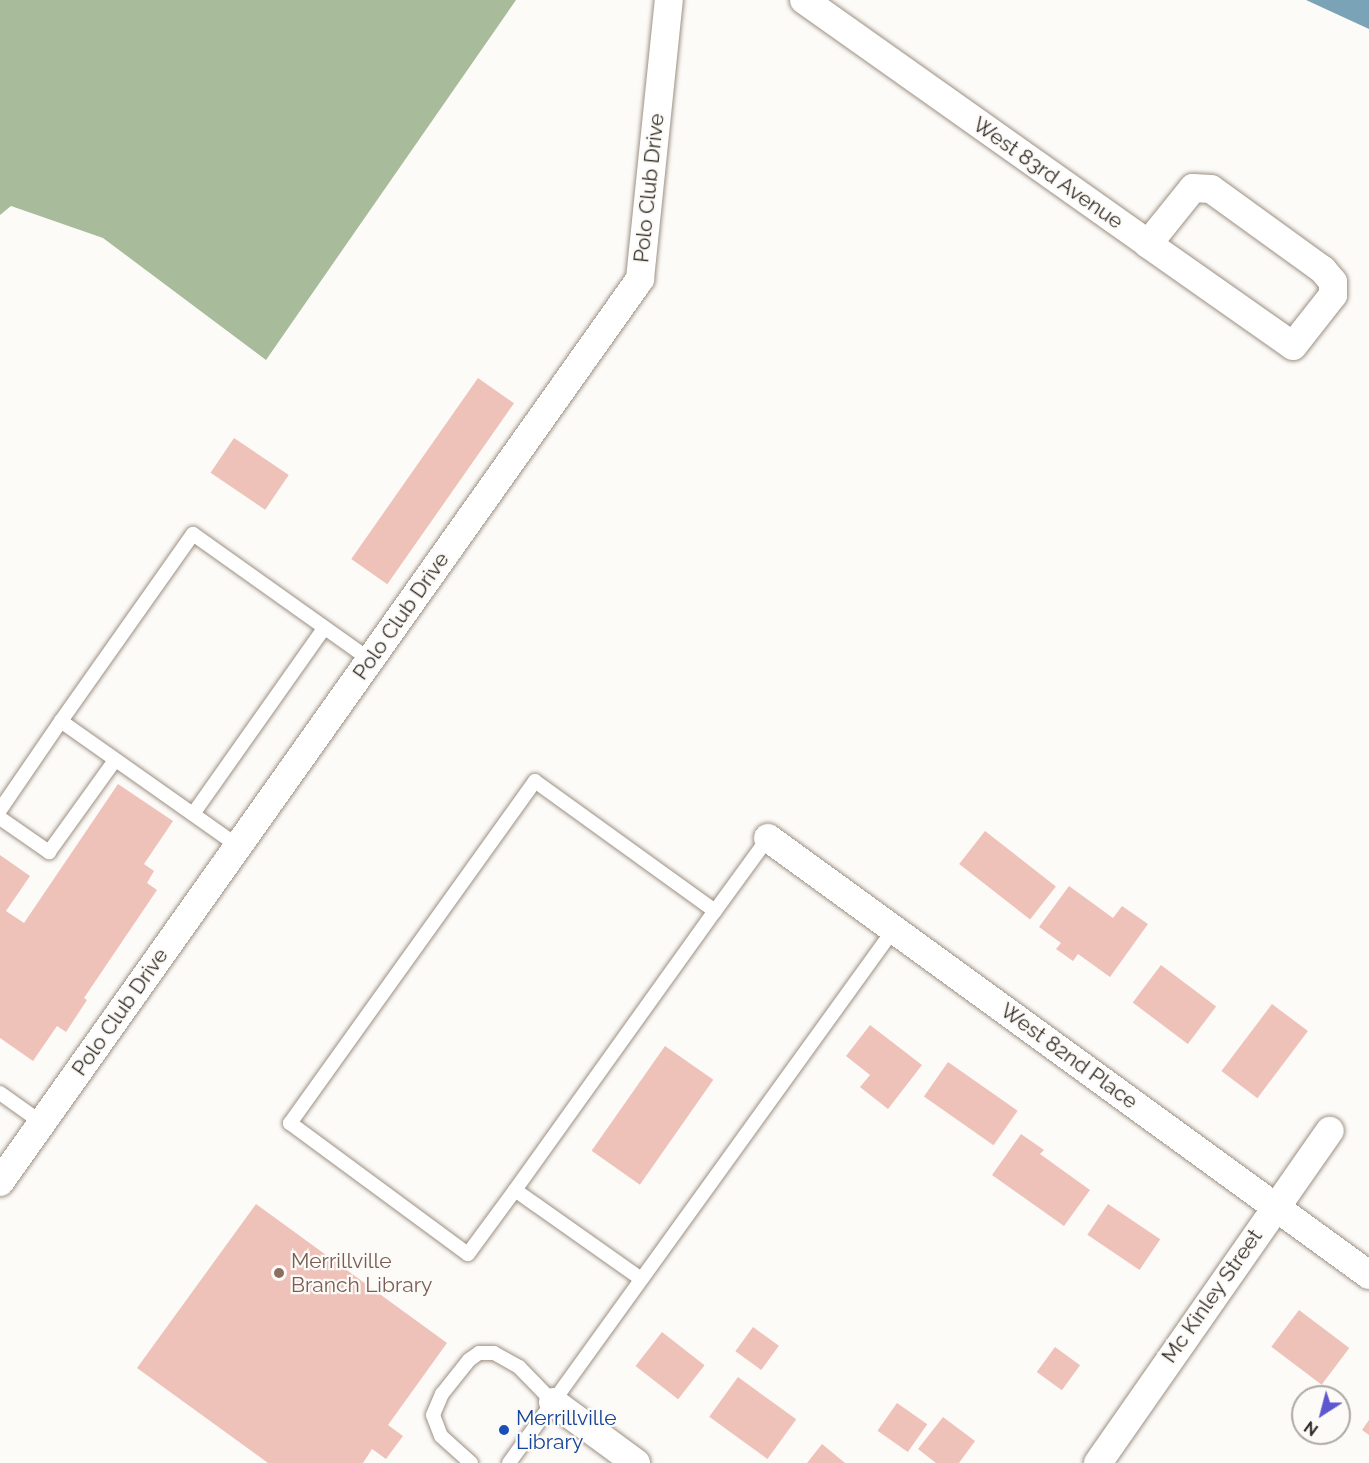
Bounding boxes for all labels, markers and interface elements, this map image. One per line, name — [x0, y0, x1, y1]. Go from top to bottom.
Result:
street label: Polo Club Drive — [629, 112, 669, 264]
street label: West 83rd Avenue — [968, 112, 1128, 234]
street label: Polo Club Drive — [348, 547, 454, 685]
street label: Polo Club Drive — [67, 943, 173, 1081]
street label: West 82nd Place — [995, 998, 1143, 1114]
street label: Mc Kinley Street — [1156, 1224, 1268, 1368]
place label: Merrillville Branch Library — [291, 1248, 432, 1298]
marker: Merrillville Branch Library — [272, 1266, 286, 1280]
north arrow — [1291, 1385, 1351, 1445]
place label: Merrillville Library — [516, 1405, 616, 1455]
text: N — [1301, 1417, 1322, 1440]
marker: Merrillville Library — [497, 1423, 511, 1437]

